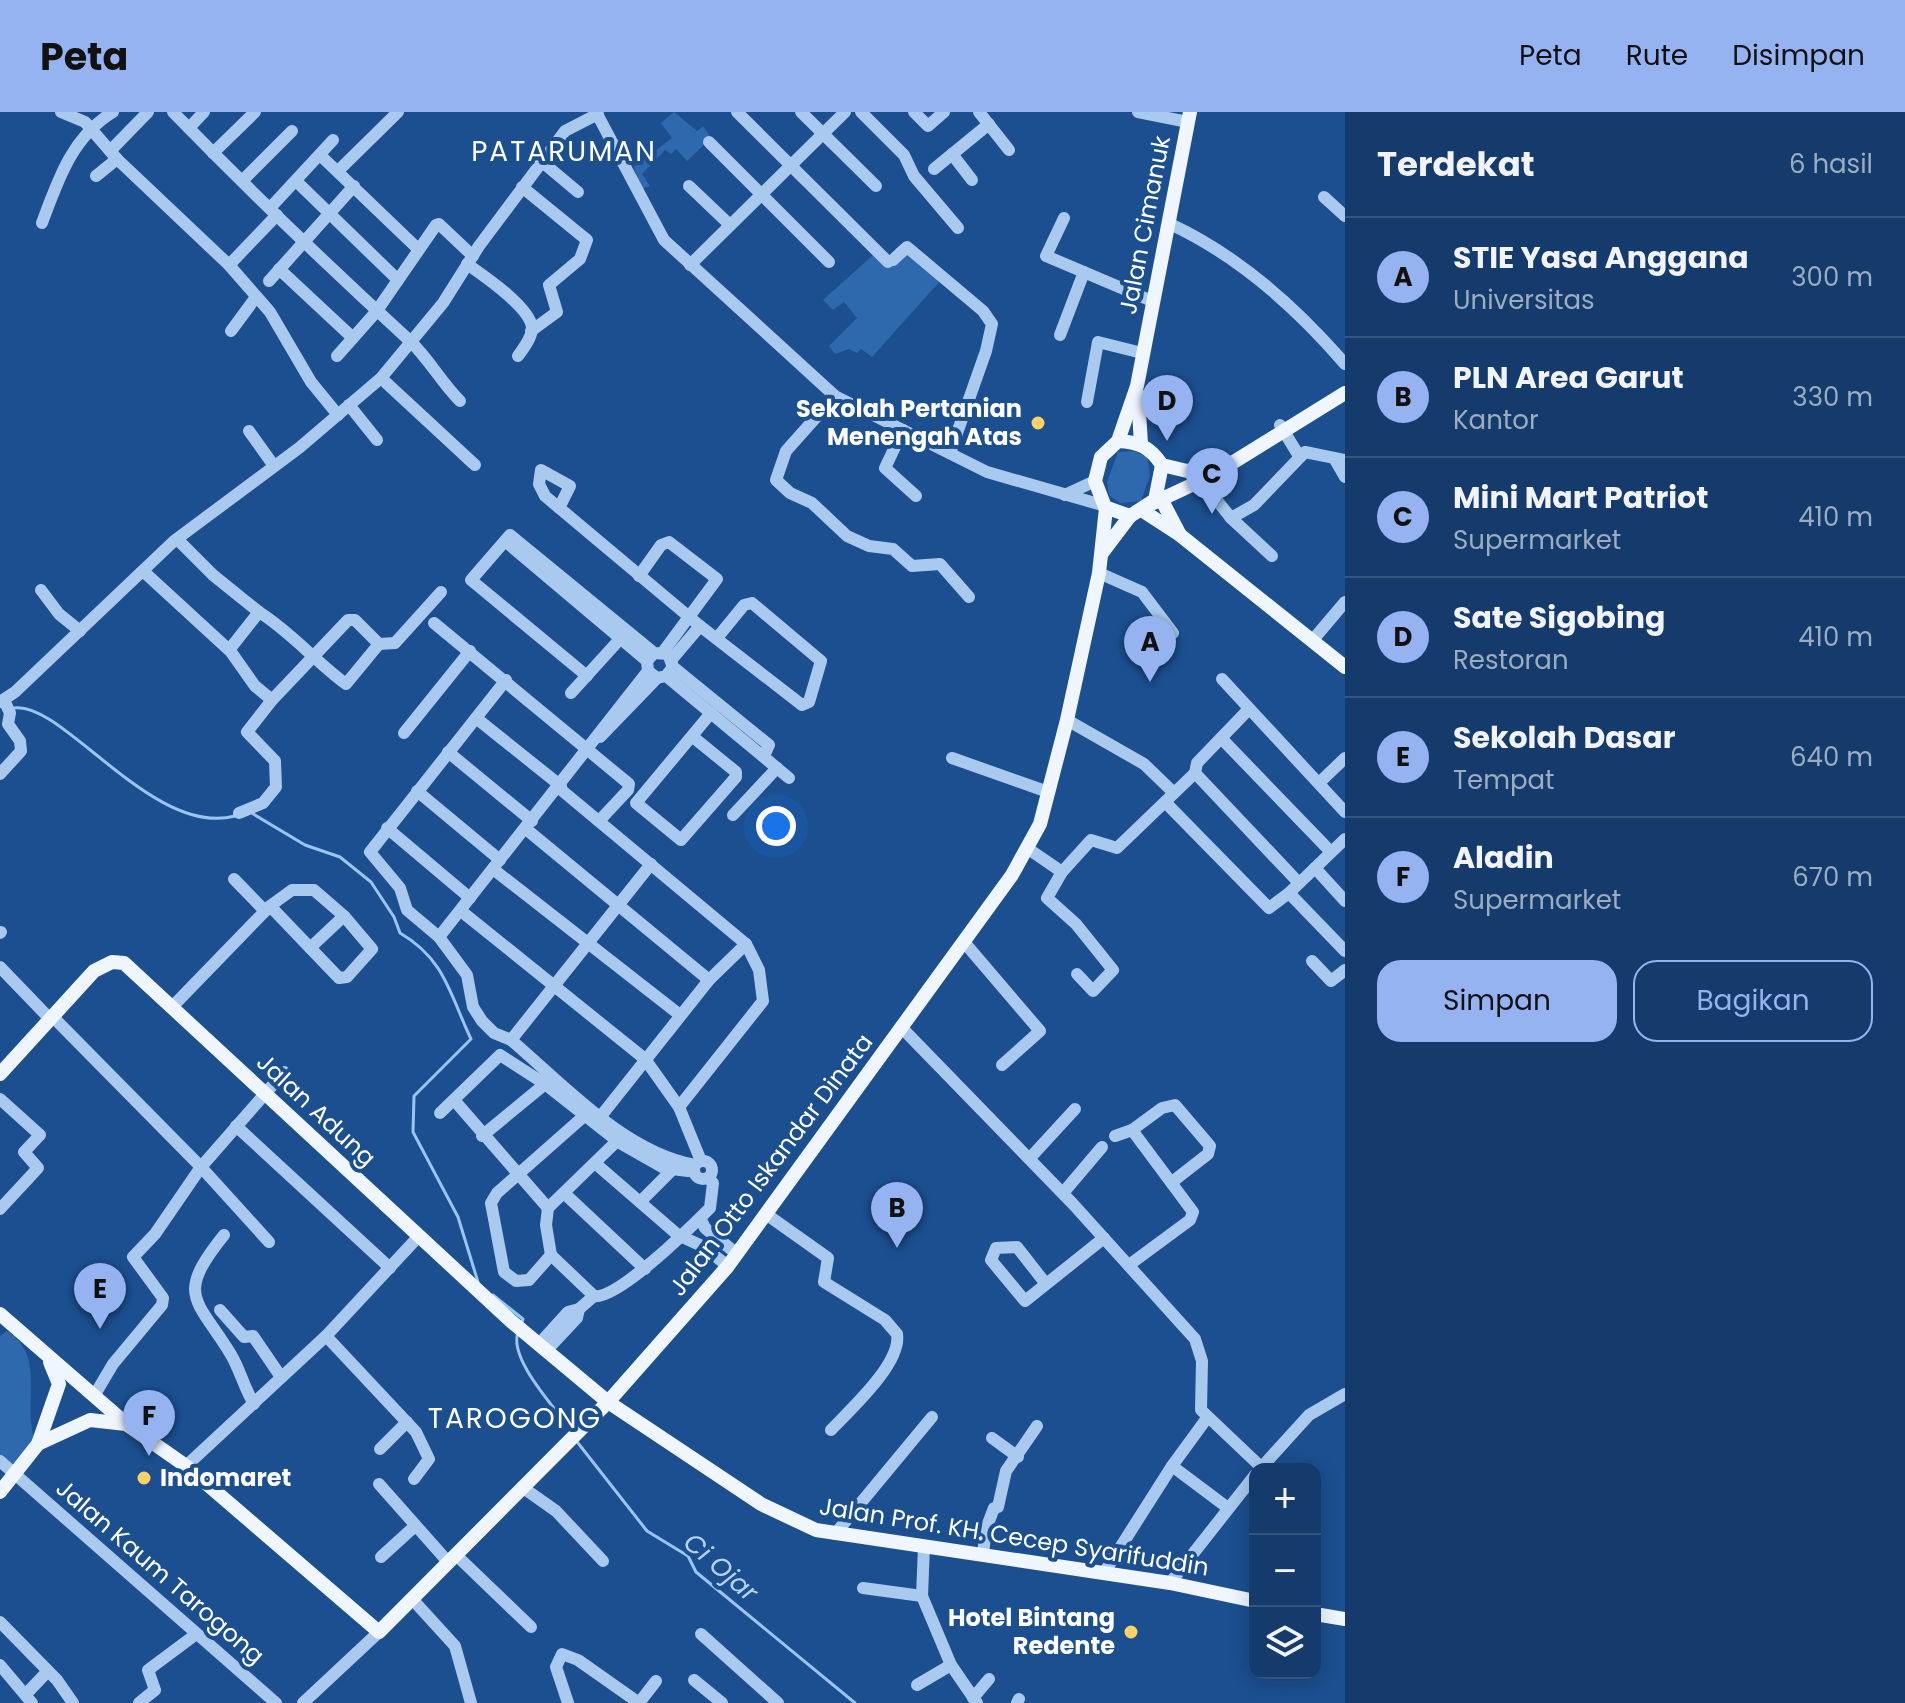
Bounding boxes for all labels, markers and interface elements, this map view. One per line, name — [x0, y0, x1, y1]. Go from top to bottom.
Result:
text: Peta — [40, 30, 128, 83]
text: Peta — [1519, 36, 1582, 75]
text: Rute — [1626, 36, 1688, 75]
text: Disimpan — [1732, 36, 1865, 75]
district label: PATARUMAN — [471, 132, 657, 171]
street label: Jalan Cimanuk — [1111, 132, 1178, 317]
text: Terdekat — [1377, 140, 1535, 188]
text: 6 hasil — [1789, 146, 1873, 182]
text: STIE Yasa Anggana — [1453, 236, 1749, 279]
text: A — [1393, 259, 1413, 295]
text: 300 m — [1791, 259, 1873, 295]
text: Universitas — [1453, 282, 1595, 318]
text: PLN Area Garut — [1453, 356, 1684, 399]
pin: D — [1141, 375, 1193, 441]
text: B — [1394, 379, 1412, 415]
text: 330 m — [1792, 379, 1873, 415]
place label: Sekolah Pertanian Menengah Atas — [796, 392, 1022, 453]
text: Kantor — [1453, 402, 1539, 438]
marker: Sekolah Pertanian Menengah Atas — [1029, 414, 1047, 432]
pin: C — [1186, 448, 1238, 514]
text: Mini Mart Patriot — [1453, 476, 1708, 519]
text: C — [1393, 499, 1413, 535]
text: 410 m — [1798, 499, 1873, 535]
text: Supermarket — [1453, 522, 1621, 558]
text: Sate Sigobing — [1453, 596, 1665, 639]
pin: A — [1124, 616, 1176, 682]
text: D — [1394, 619, 1412, 655]
text: 410 m — [1798, 619, 1873, 655]
text: Restoran — [1453, 642, 1569, 678]
text: Sekolah Dasar — [1453, 716, 1676, 759]
text: E — [1396, 739, 1410, 775]
text: 640 m — [1790, 739, 1873, 775]
text: Tempat — [1453, 762, 1555, 798]
your location — [756, 806, 796, 846]
text: Aladin — [1453, 836, 1554, 879]
text: F — [1396, 859, 1410, 895]
text: 670 m — [1792, 859, 1873, 895]
text: Supermarket — [1453, 882, 1621, 918]
button: Simpan — [1377, 960, 1617, 1042]
button: Bagikan — [1633, 960, 1873, 1042]
street label: Jalan Otto Iskandar Dinata — [661, 1027, 880, 1303]
street label: Jalan Adung — [249, 1046, 383, 1174]
pin: B — [871, 1182, 923, 1248]
pin: E — [74, 1263, 126, 1329]
pin: F — [123, 1390, 175, 1456]
district label: TAROGONG — [428, 1399, 602, 1438]
place label: Indomaret — [160, 1461, 291, 1494]
map controls — [1249, 1463, 1321, 1679]
button: + — [1249, 1463, 1321, 1535]
marker: Indomaret — [135, 1469, 153, 1487]
street label: Jalan Kaum Tarogong — [49, 1472, 272, 1672]
street label: Jalan Prof. KH. Cecep Syarifuddin — [817, 1489, 1211, 1584]
water label: Ci Ojar — [676, 1524, 767, 1610]
button: − — [1249, 1535, 1321, 1607]
place label: Hotel Bintang Redente — [948, 1601, 1115, 1662]
button: layers — [1249, 1607, 1321, 1679]
marker: Hotel Bintang Redente — [1122, 1623, 1140, 1641]

